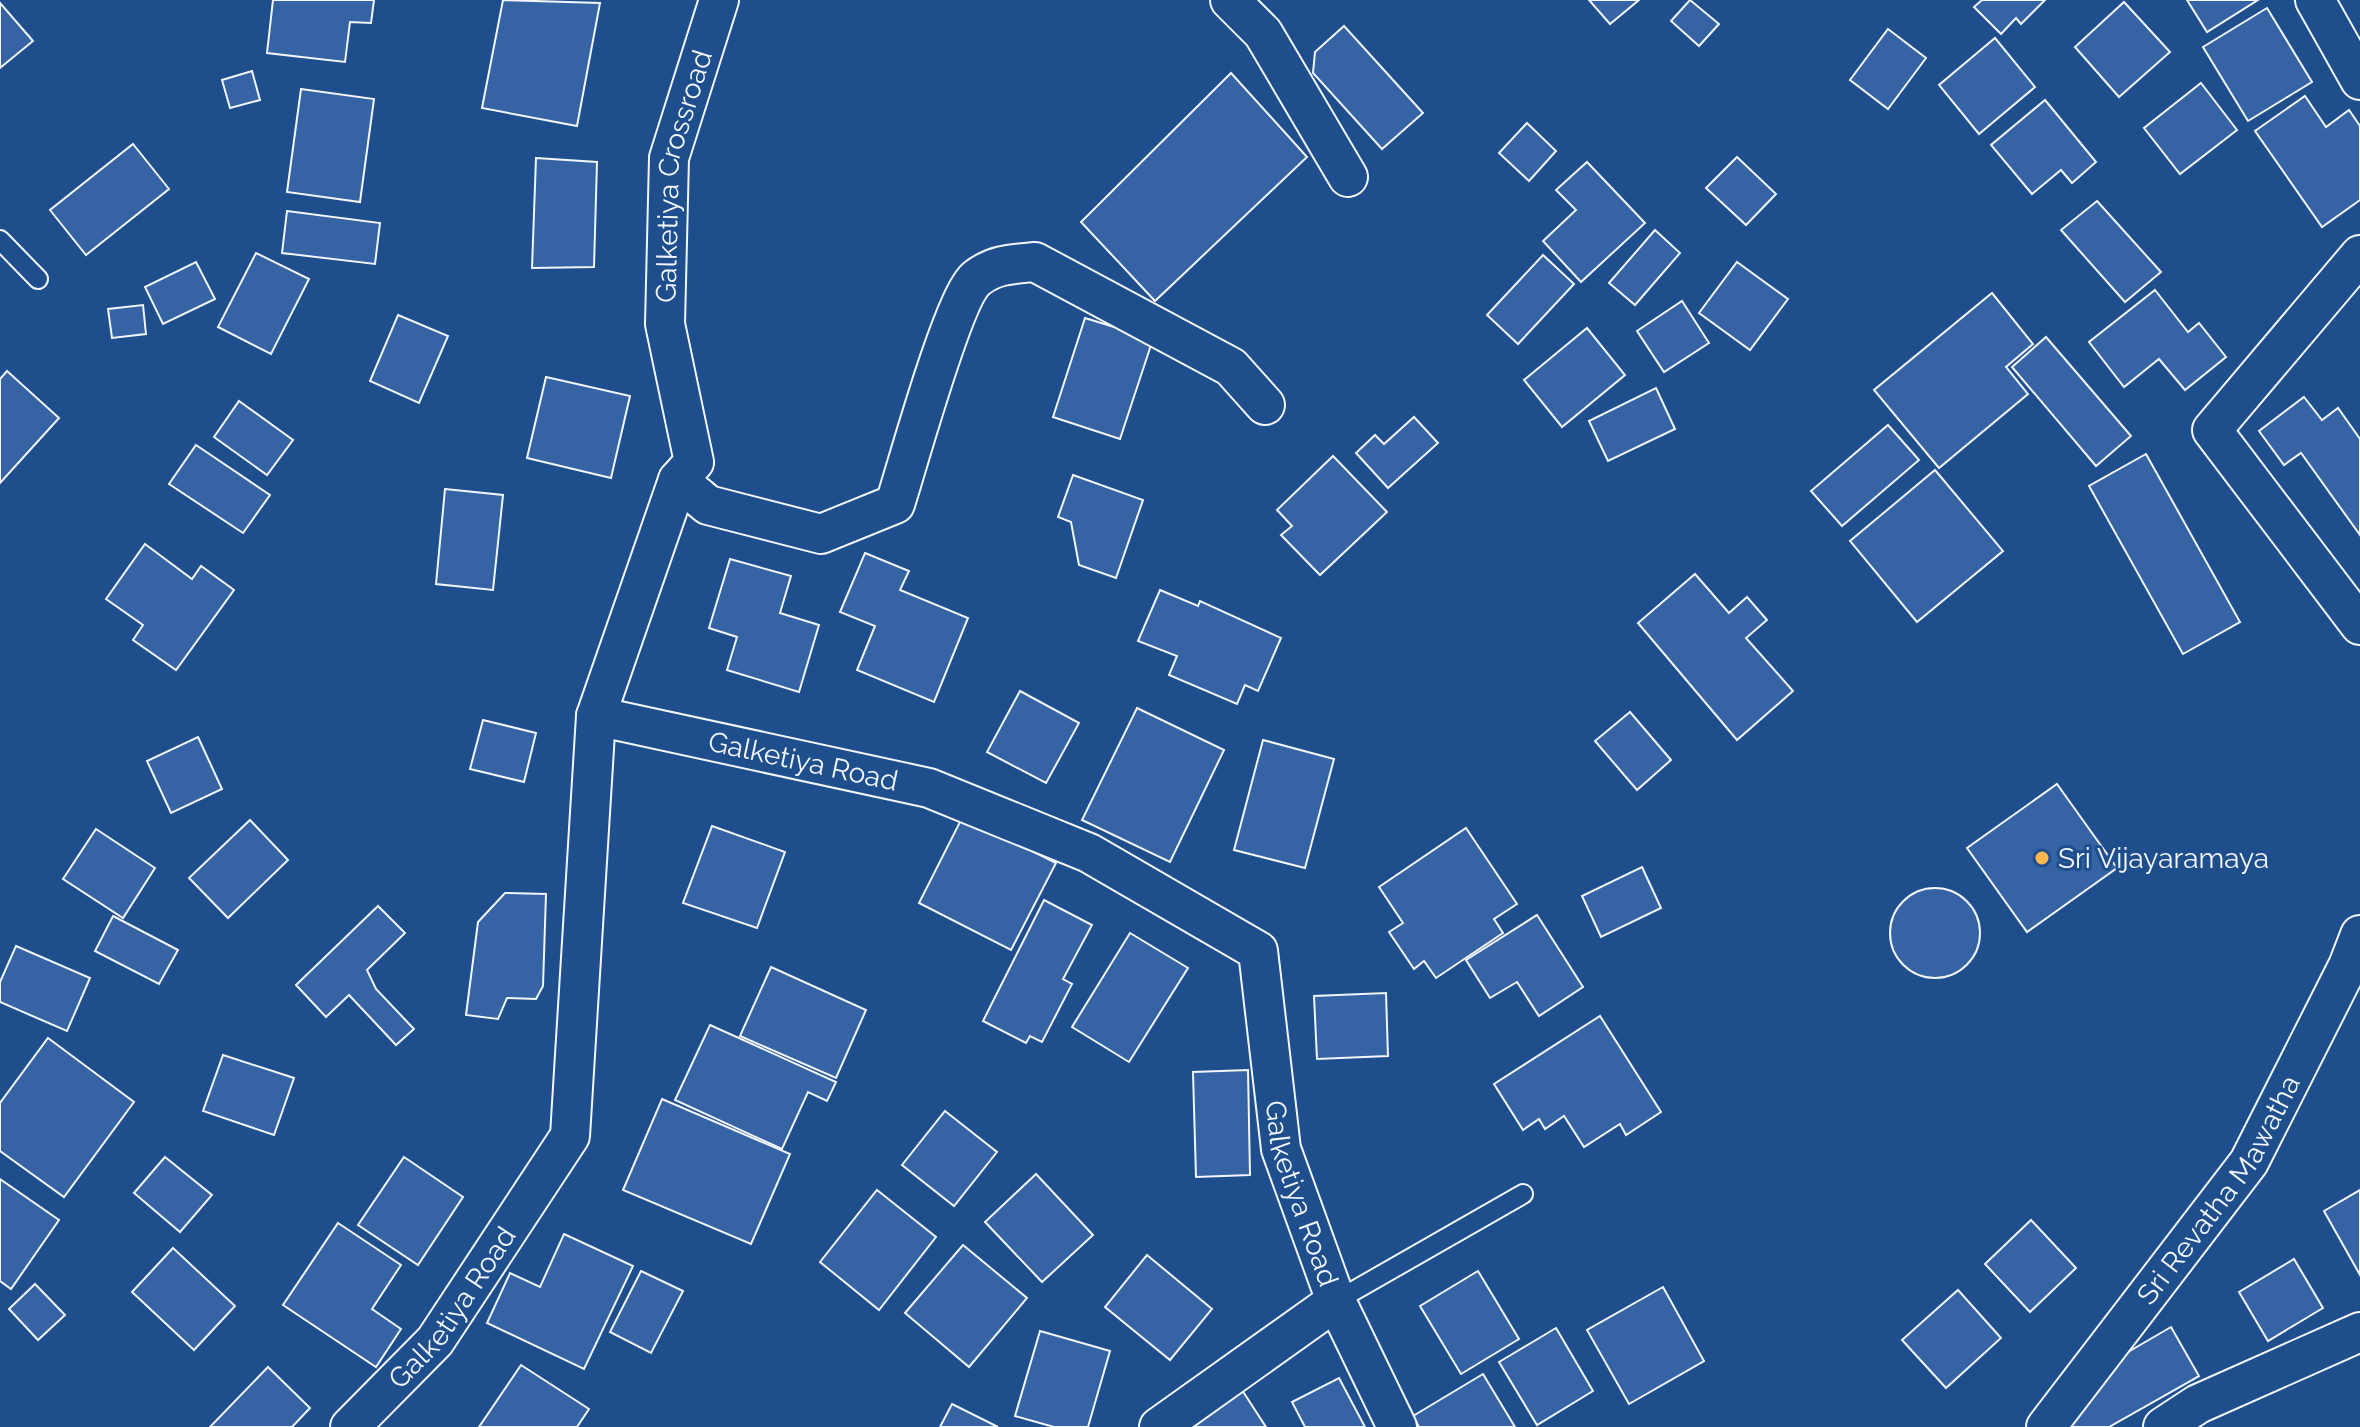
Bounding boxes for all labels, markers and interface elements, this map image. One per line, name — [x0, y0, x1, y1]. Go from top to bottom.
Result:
street label: Galketiya Crossroad — [649, 46, 719, 303]
street label: Galketiya Road — [705, 724, 901, 797]
place label: Sri Vijayaramaya — [2058, 842, 2269, 875]
marker: Sri Vijayaramaya — [2033, 849, 2051, 867]
street label: Sri Revatha Mawatha — [2130, 1070, 2307, 1311]
street label: Galketiya Road — [1259, 1099, 1346, 1291]
street label: Galketiya Road — [381, 1220, 522, 1395]

